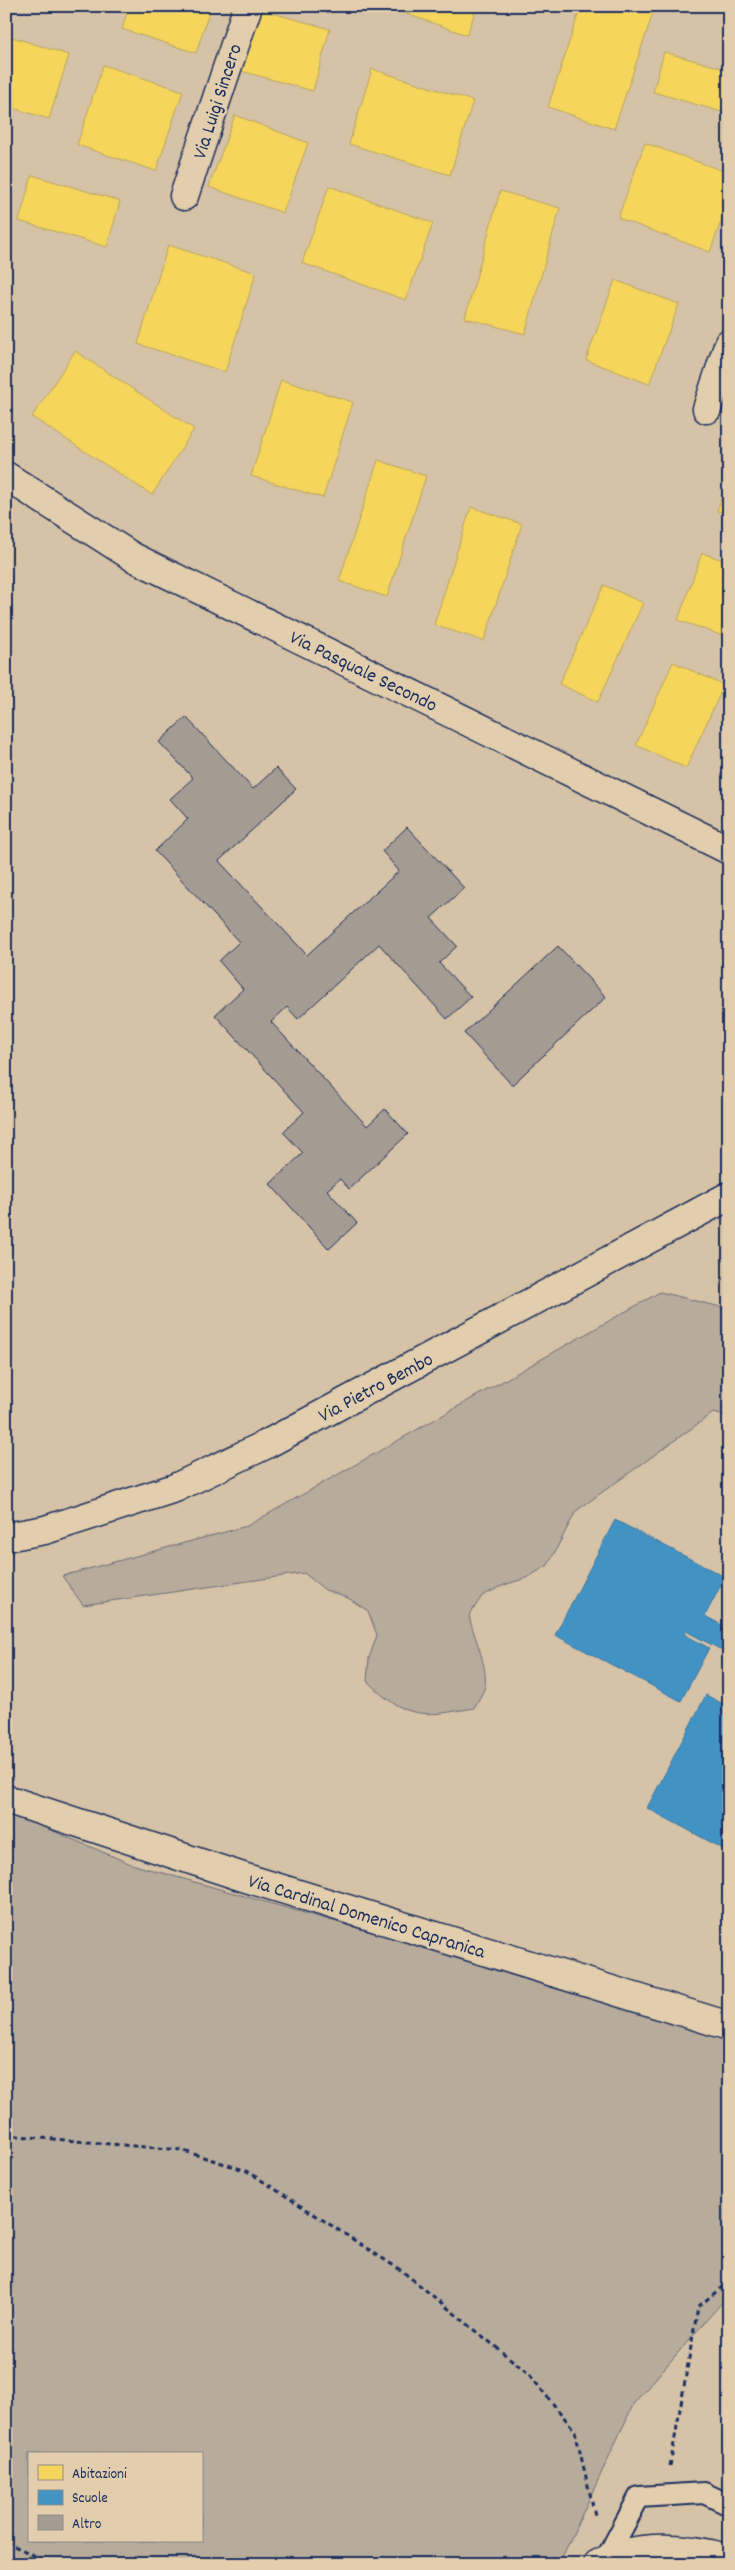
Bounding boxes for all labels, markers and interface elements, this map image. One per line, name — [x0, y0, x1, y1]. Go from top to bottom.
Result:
street label: Via Luigi Sincero — [187, 41, 251, 163]
street label: Via Pasquale Secondo — [284, 625, 441, 721]
street label: Via Pietro Bembo — [314, 1347, 439, 1431]
street label: Via Cardinal Domenico Capranica — [244, 1868, 489, 1968]
legend — [28, 2452, 202, 2542]
text: Abitazioni — [72, 2464, 127, 2486]
text: Scuole — [72, 2488, 108, 2510]
text: Altro — [72, 2514, 102, 2536]

